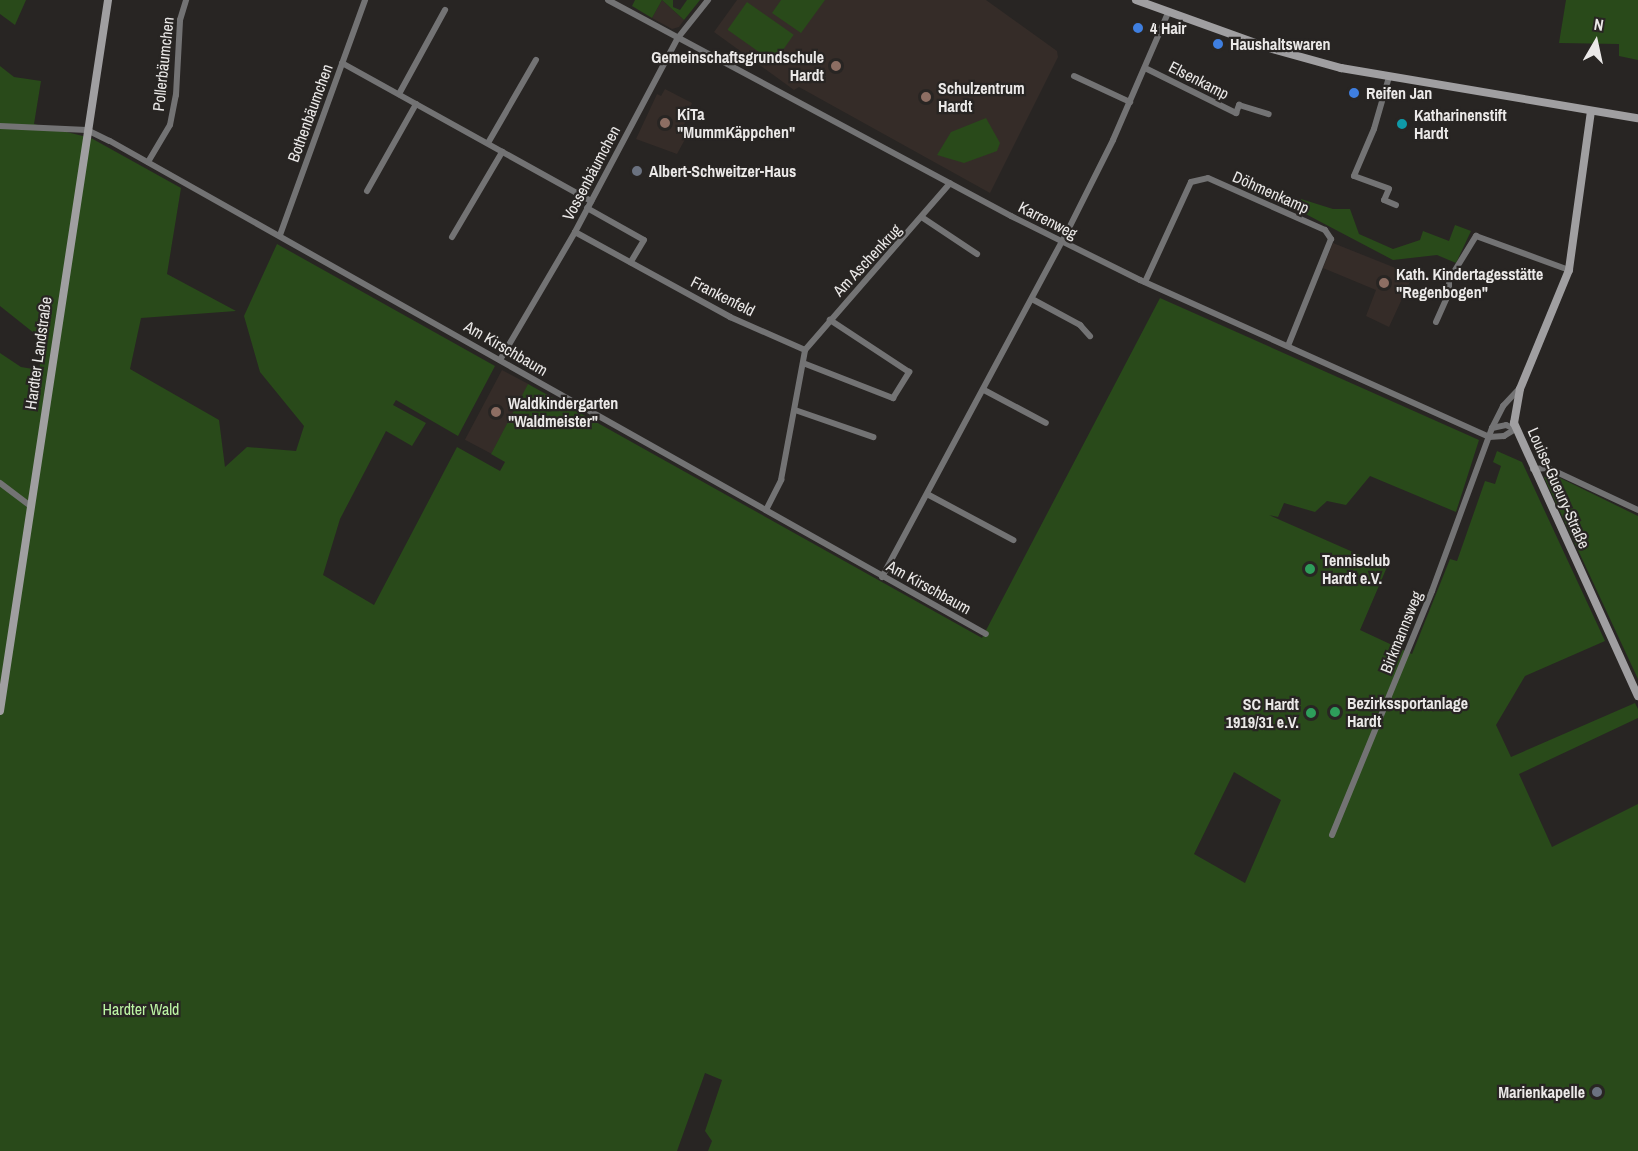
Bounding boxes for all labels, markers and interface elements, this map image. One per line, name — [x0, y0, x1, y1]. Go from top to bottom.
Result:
north arrow — [1566, 12, 1626, 72]
text: N — [1592, 13, 1605, 36]
street label: Pollerbäumchen — [148, 16, 178, 112]
place label: 4 Hair — [1150, 18, 1186, 38]
marker: 4 Hair — [1131, 21, 1145, 35]
place label: Haushaltswaren — [1230, 34, 1331, 54]
marker: Haushaltswaren — [1211, 37, 1225, 51]
place label: Gemeinschaftsgrundschule Hardt — [651, 47, 824, 85]
street label: Elsenkamp — [1166, 57, 1232, 103]
marker: Gemeinschaftsgrundschule Hardt — [829, 59, 843, 73]
street label: Bothenbäumchen — [283, 61, 337, 165]
place label: Schulzentrum Hardt — [938, 78, 1025, 116]
place label: Reifen Jan — [1366, 83, 1432, 103]
marker: Reifen Jan — [1347, 86, 1361, 100]
marker: Schulzentrum Hardt — [919, 90, 933, 104]
place label: KiTa "MummKäppchen" — [677, 104, 795, 142]
place label: Katharinenstift Hardt — [1414, 105, 1507, 143]
marker: KiTa "MummKäppchen" — [658, 116, 672, 130]
marker: Katharinenstift Hardt — [1395, 117, 1409, 131]
street label: Vossenbäumchen — [558, 122, 624, 224]
place label: Albert-Schweitzer-Haus — [649, 161, 796, 181]
marker: Albert-Schweitzer-Haus — [630, 164, 644, 178]
street label: Döhmenkamp — [1230, 167, 1312, 217]
street label: Karrenweg — [1015, 197, 1081, 243]
street label: Am Aschenkrug — [828, 220, 906, 300]
place label: Kath. Kindertagesstätte "Regenbogen" — [1396, 264, 1543, 302]
street label: Frankenfeld — [688, 272, 758, 320]
marker: Kath. Kindertagesstätte "Regenbogen" — [1377, 276, 1391, 290]
street label: Hardter Landstraße — [21, 295, 55, 411]
street label: Am Kirschbaum — [461, 316, 551, 380]
place label: Waldkindergarten "Waldmeister" — [508, 393, 618, 431]
marker: Waldkindergarten "Waldmeister" — [489, 405, 503, 419]
street label: Louise-Gueury-Straße — [1524, 424, 1594, 552]
place label: Tennisclub Hardt e.V. — [1322, 550, 1390, 588]
street label: Am Kirschbaum — [884, 556, 974, 618]
marker: Tennisclub Hardt e.V. — [1303, 562, 1317, 576]
street label: Birkmannsweg — [1376, 588, 1426, 676]
place label: Bezirkssportanlage Hardt — [1347, 693, 1468, 731]
place label: SC Hardt 1919/31 e.V. — [1226, 694, 1299, 732]
marker: Bezirkssportanlage Hardt — [1328, 705, 1342, 719]
marker: SC Hardt 1919/31 e.V. — [1304, 706, 1318, 720]
park label: Hardter Wald — [103, 999, 179, 1019]
place label: Marienkapelle — [1498, 1082, 1585, 1102]
marker: Marienkapelle — [1590, 1085, 1604, 1099]

